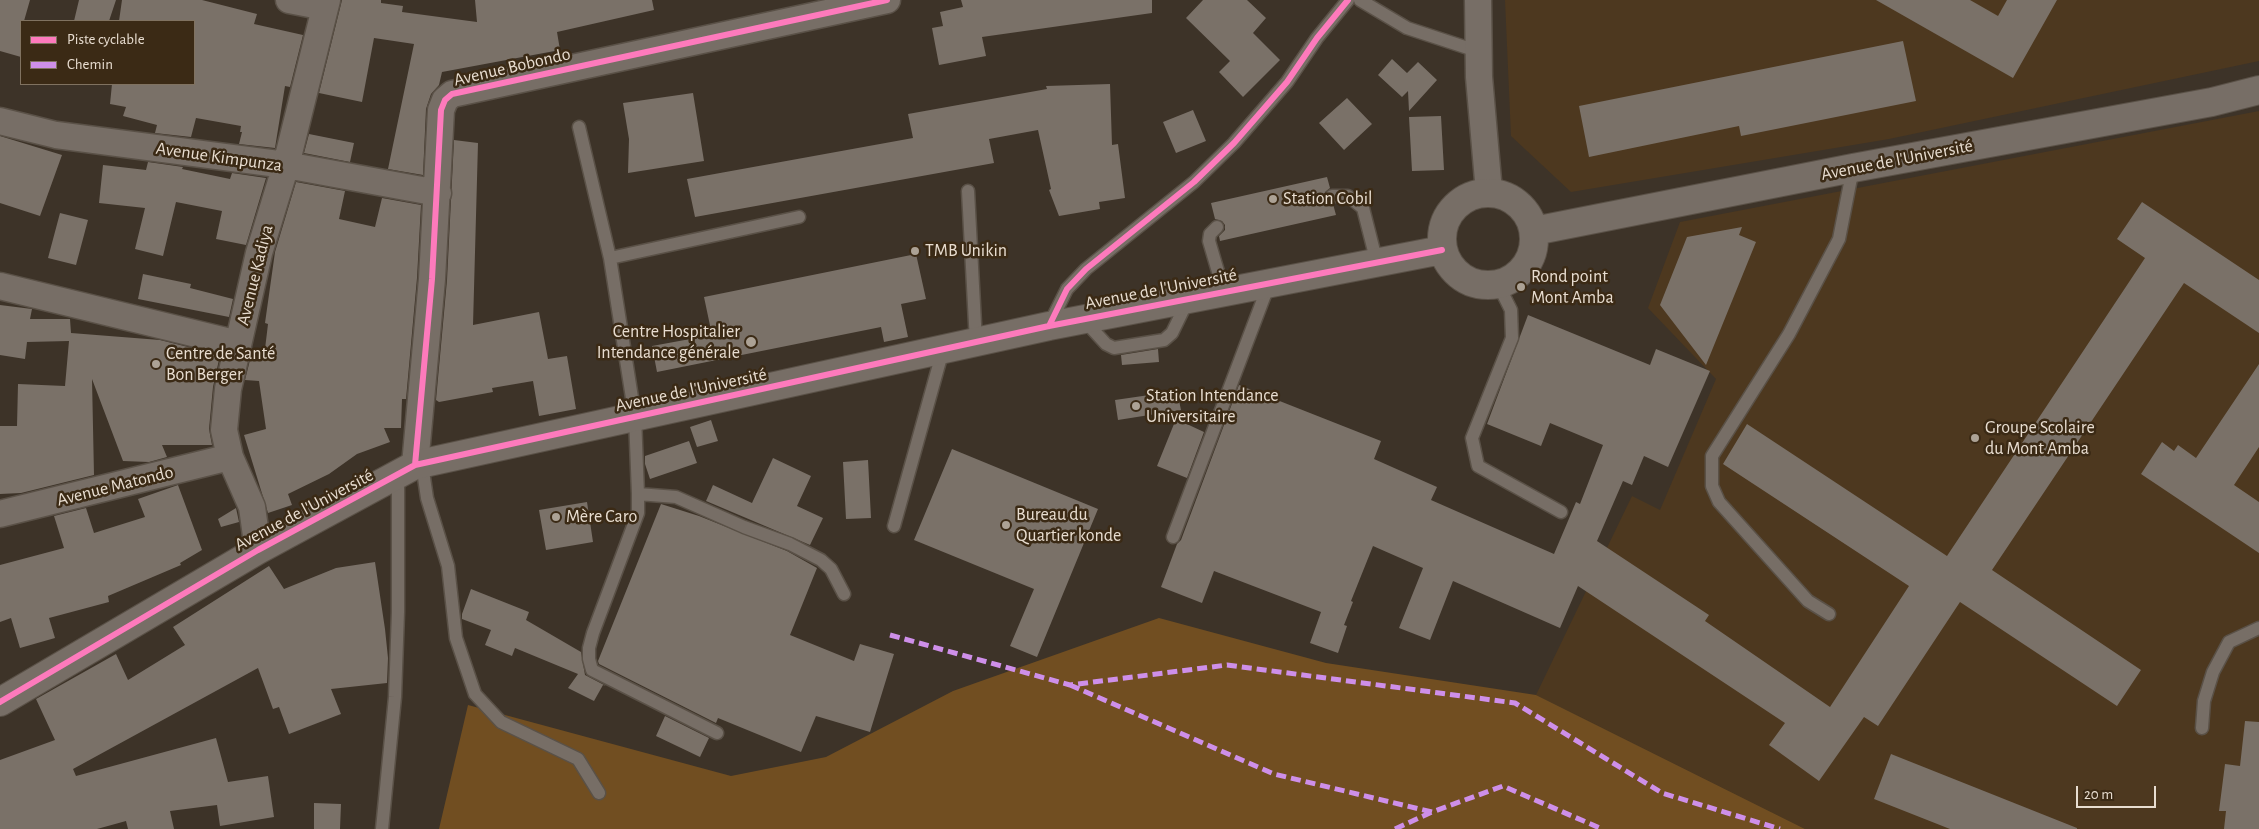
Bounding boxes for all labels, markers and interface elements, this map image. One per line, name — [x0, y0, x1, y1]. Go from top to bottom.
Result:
legend — [20, 20, 195, 85]
text: Piste cyclable — [67, 32, 145, 47]
street label: Avenue Bobondo — [452, 43, 572, 91]
text: Chemin — [67, 57, 113, 72]
street label: Avenue de l'Université — [1819, 135, 1975, 185]
street label: Avenue Kimpunza — [155, 137, 283, 177]
place label: Station Cobil — [1283, 188, 1372, 210]
marker: Station Cobil — [1267, 193, 1279, 205]
street label: Avenue Kadiya — [232, 223, 278, 327]
place label: TMB Unikin — [925, 240, 1007, 262]
marker: TMB Unikin — [909, 245, 921, 257]
street label: Avenue de l'Université — [1083, 264, 1239, 314]
place label: Rond point Mont Amba — [1531, 266, 1614, 308]
marker: Rond point Mont Amba — [1515, 281, 1527, 293]
place label: Centre Hospitalier Intendance générale — [597, 321, 740, 364]
marker: Centre Hospitalier Intendance générale — [744, 335, 758, 349]
place label: Centre de Santé Bon Berger — [166, 343, 275, 386]
marker: Centre de Santé Bon Berger — [150, 358, 162, 370]
street label: Avenue de l'Université — [613, 363, 769, 417]
place label: Station Intendance Universitaire — [1146, 385, 1279, 428]
marker: Station Intendance Universitaire — [1130, 400, 1142, 412]
place label: Groupe Scolaire du Mont Amba — [1985, 417, 2095, 459]
marker: Groupe Scolaire du Mont Amba — [1969, 432, 1981, 444]
street label: Avenue Matondo — [54, 461, 176, 511]
street label: Avenue de l'Université — [231, 464, 377, 556]
place label: Bureau du Quartier konde — [1016, 504, 1121, 546]
place label: Mère Caro — [566, 506, 637, 528]
marker: Mère Caro — [550, 511, 562, 523]
marker: Bureau du Quartier konde — [1000, 519, 1012, 531]
scale bar — [2079, 776, 2159, 808]
text: 20 m — [2084, 787, 2113, 802]

